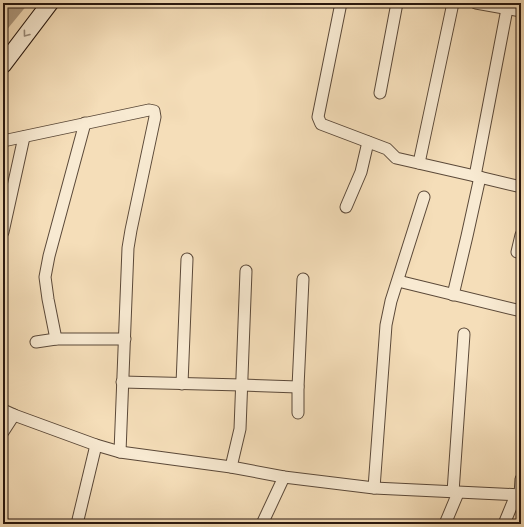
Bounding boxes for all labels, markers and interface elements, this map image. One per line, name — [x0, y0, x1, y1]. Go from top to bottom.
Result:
one-way arrow — [24, 30, 31, 37]

